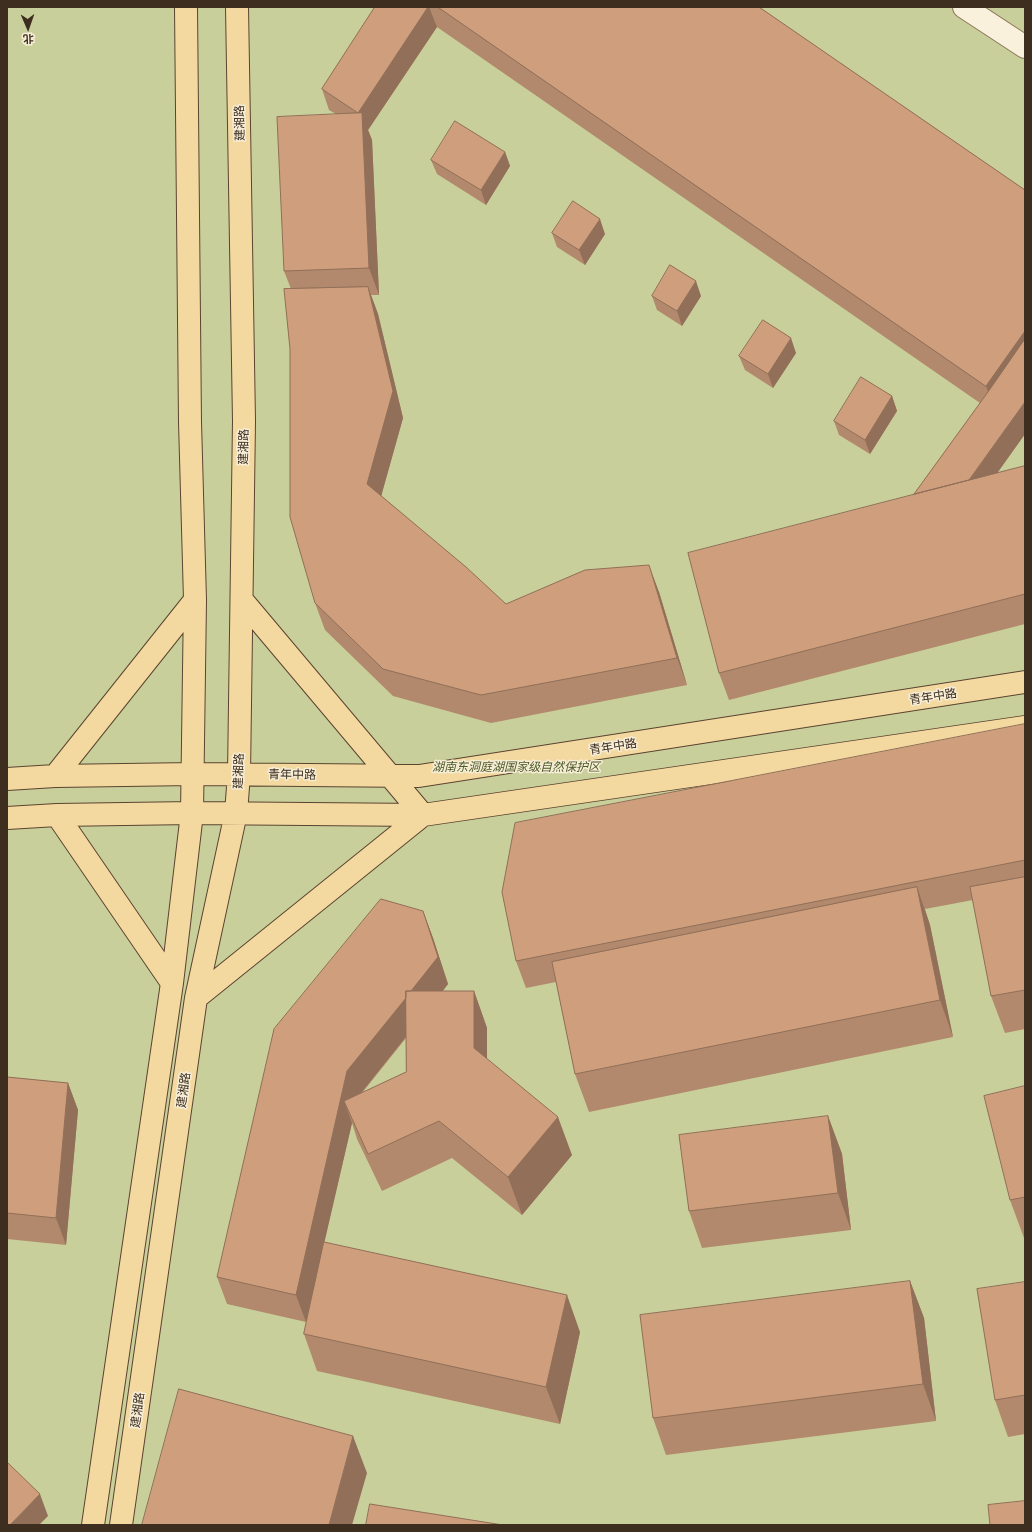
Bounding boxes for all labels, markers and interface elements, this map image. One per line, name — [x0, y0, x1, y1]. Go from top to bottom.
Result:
north arrow — [8, 8, 48, 48]
text: 北 — [23, 32, 34, 48]
street label: 建湘路 — [231, 105, 247, 141]
street label: 建湘路 — [235, 429, 251, 465]
street label: 青年中路 — [908, 685, 958, 707]
street label: 青年中路 — [588, 735, 638, 757]
street label: 建湘路 — [230, 753, 246, 789]
park label: 湖南东洞庭湖国家级自然保护区 — [432, 759, 600, 773]
street label: 青年中路 — [268, 766, 316, 782]
street label: 建湘路 — [173, 1071, 193, 1109]
street label: 建湘路 — [127, 1391, 147, 1429]

